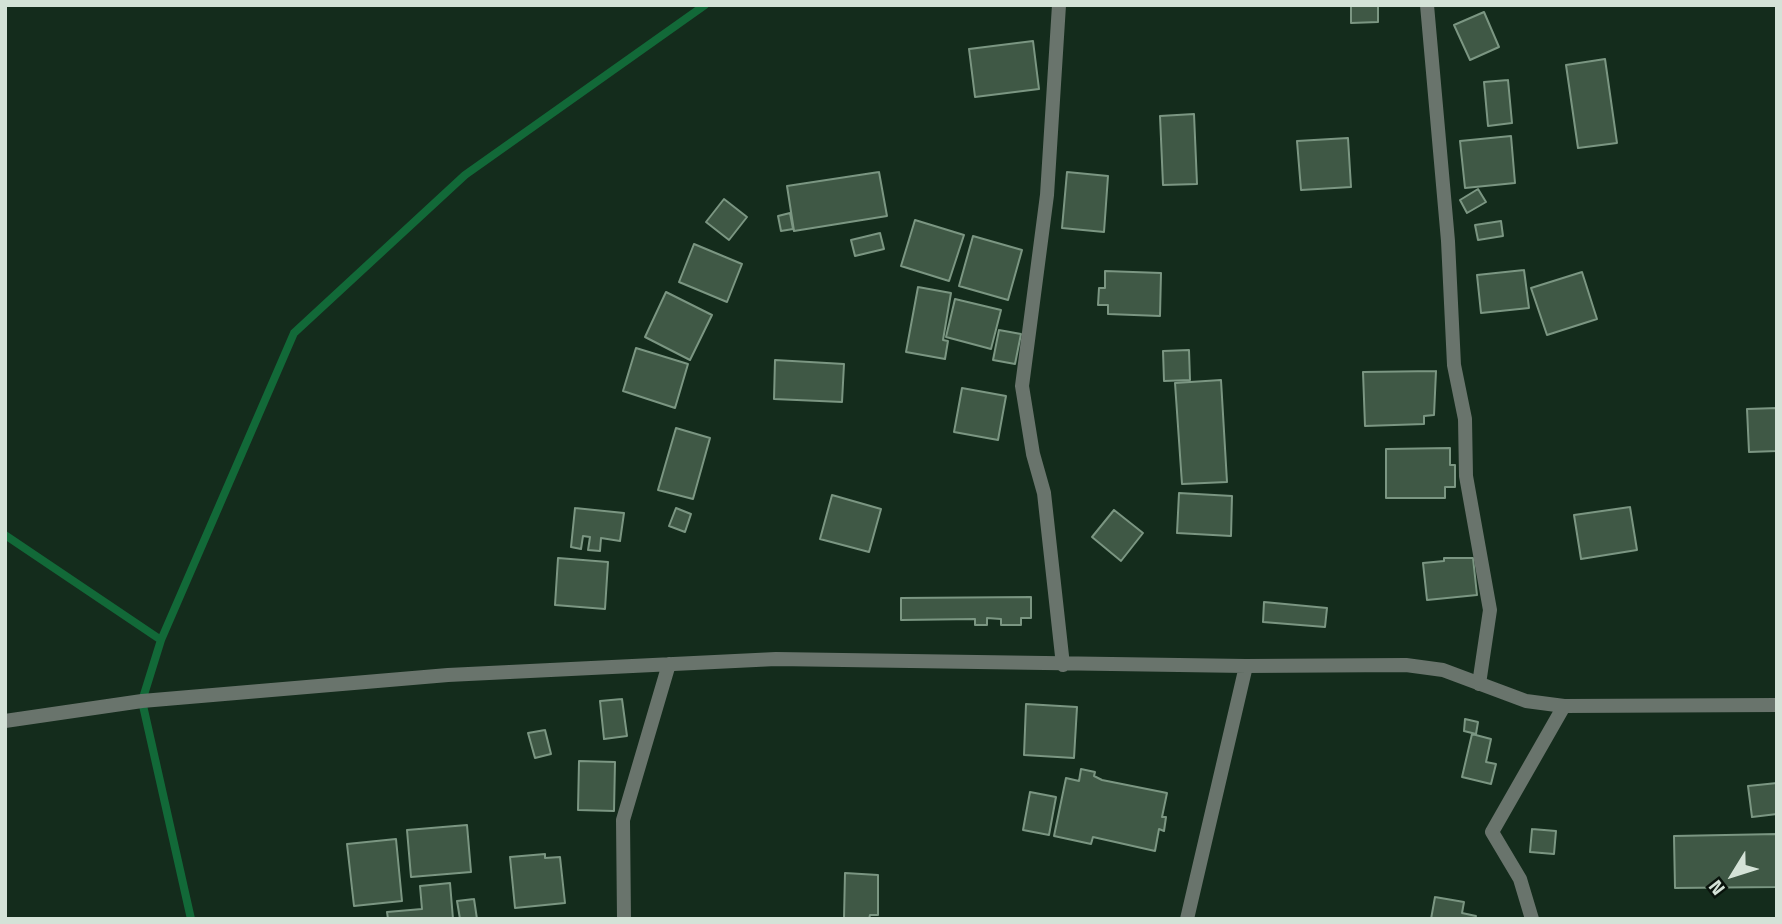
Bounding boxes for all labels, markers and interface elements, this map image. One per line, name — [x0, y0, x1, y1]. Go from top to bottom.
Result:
north arrow — [1698, 840, 1768, 910]
text: N — [1701, 874, 1732, 902]

